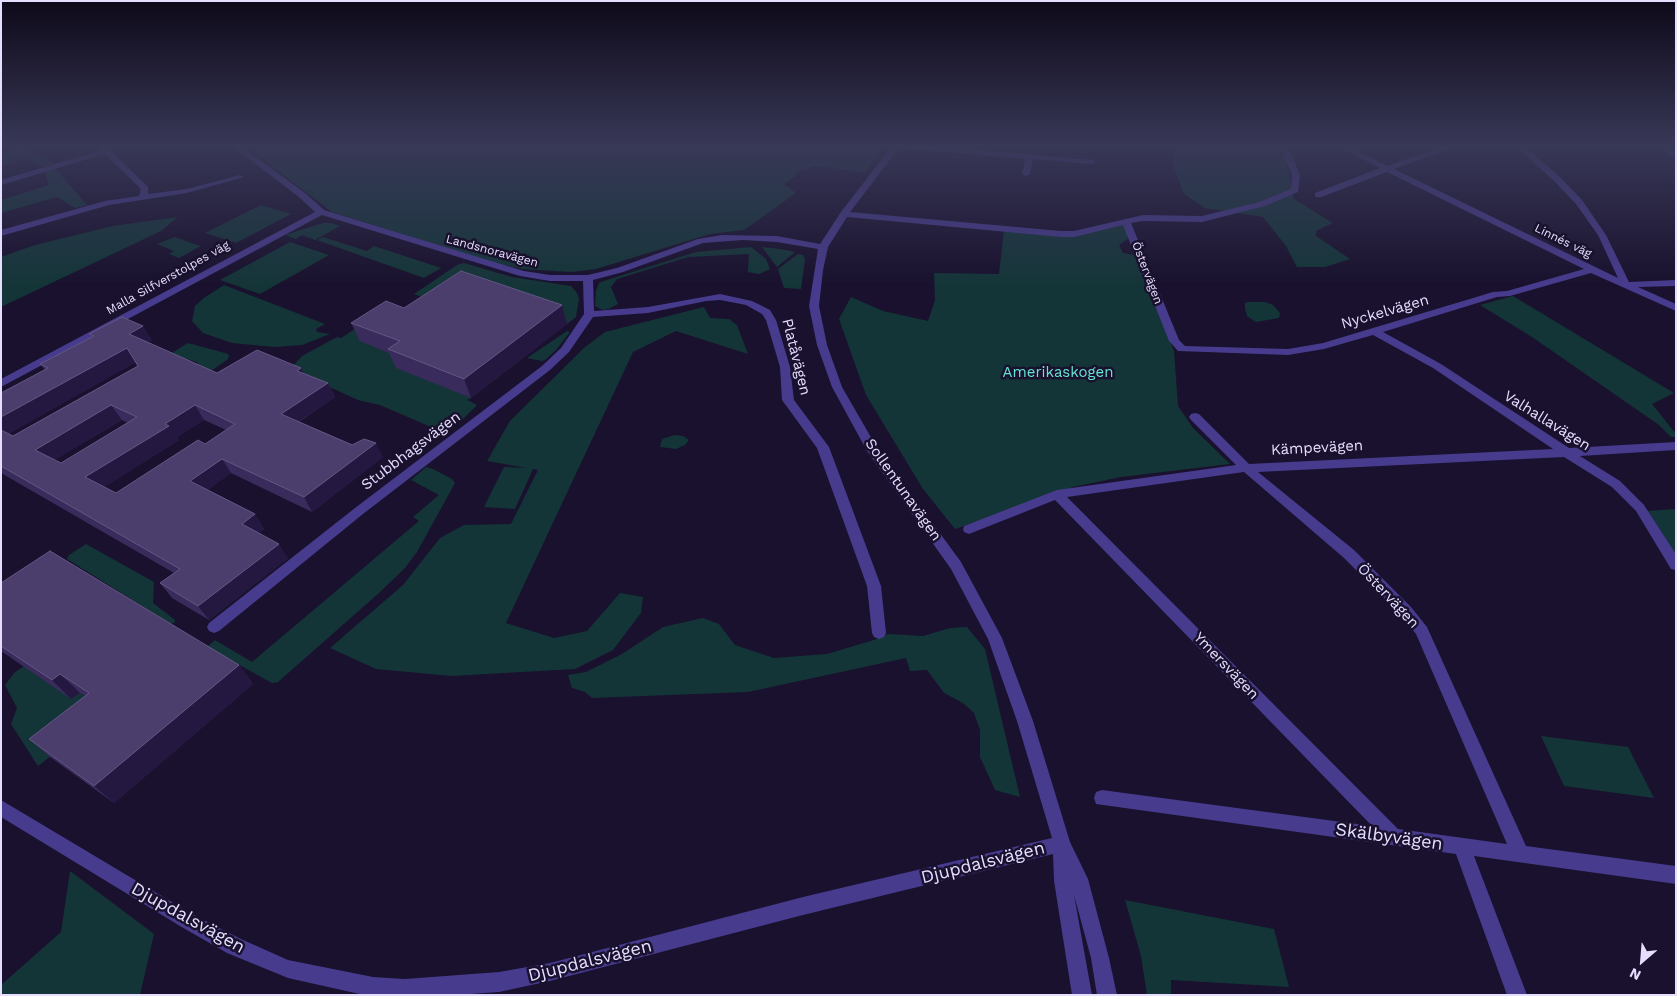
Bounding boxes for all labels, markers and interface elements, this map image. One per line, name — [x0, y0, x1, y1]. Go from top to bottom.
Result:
street label: Linnés väg — [1532, 221, 1594, 261]
street label: Landsnoravägen — [444, 232, 540, 270]
street label: Malla Silfverstolpes väg — [104, 238, 232, 318]
street label: Östervägen — [1128, 240, 1166, 306]
street label: Nyckelvägen — [1339, 291, 1431, 333]
street label: Platåvägen — [778, 317, 814, 397]
park label: Amerikaskogen — [1003, 364, 1113, 382]
street label: Valhallavägen — [1500, 387, 1594, 455]
street label: Stubbhagsvägen — [358, 408, 464, 494]
street label: Sollentunavägen — [861, 435, 945, 545]
street label: Kämpevägen — [1270, 437, 1364, 459]
street label: Östervägen — [1353, 560, 1423, 632]
street label: Ymersvägen — [1190, 629, 1262, 703]
street label: Skälbyvägen — [1334, 819, 1444, 855]
street label: Djupdalsvägen — [919, 837, 1047, 889]
street label: Djupdalsvägen — [127, 878, 249, 958]
street label: Djupdalsvägen — [526, 935, 654, 987]
north arrow — [1617, 936, 1667, 986]
text: N — [1627, 965, 1643, 984]

